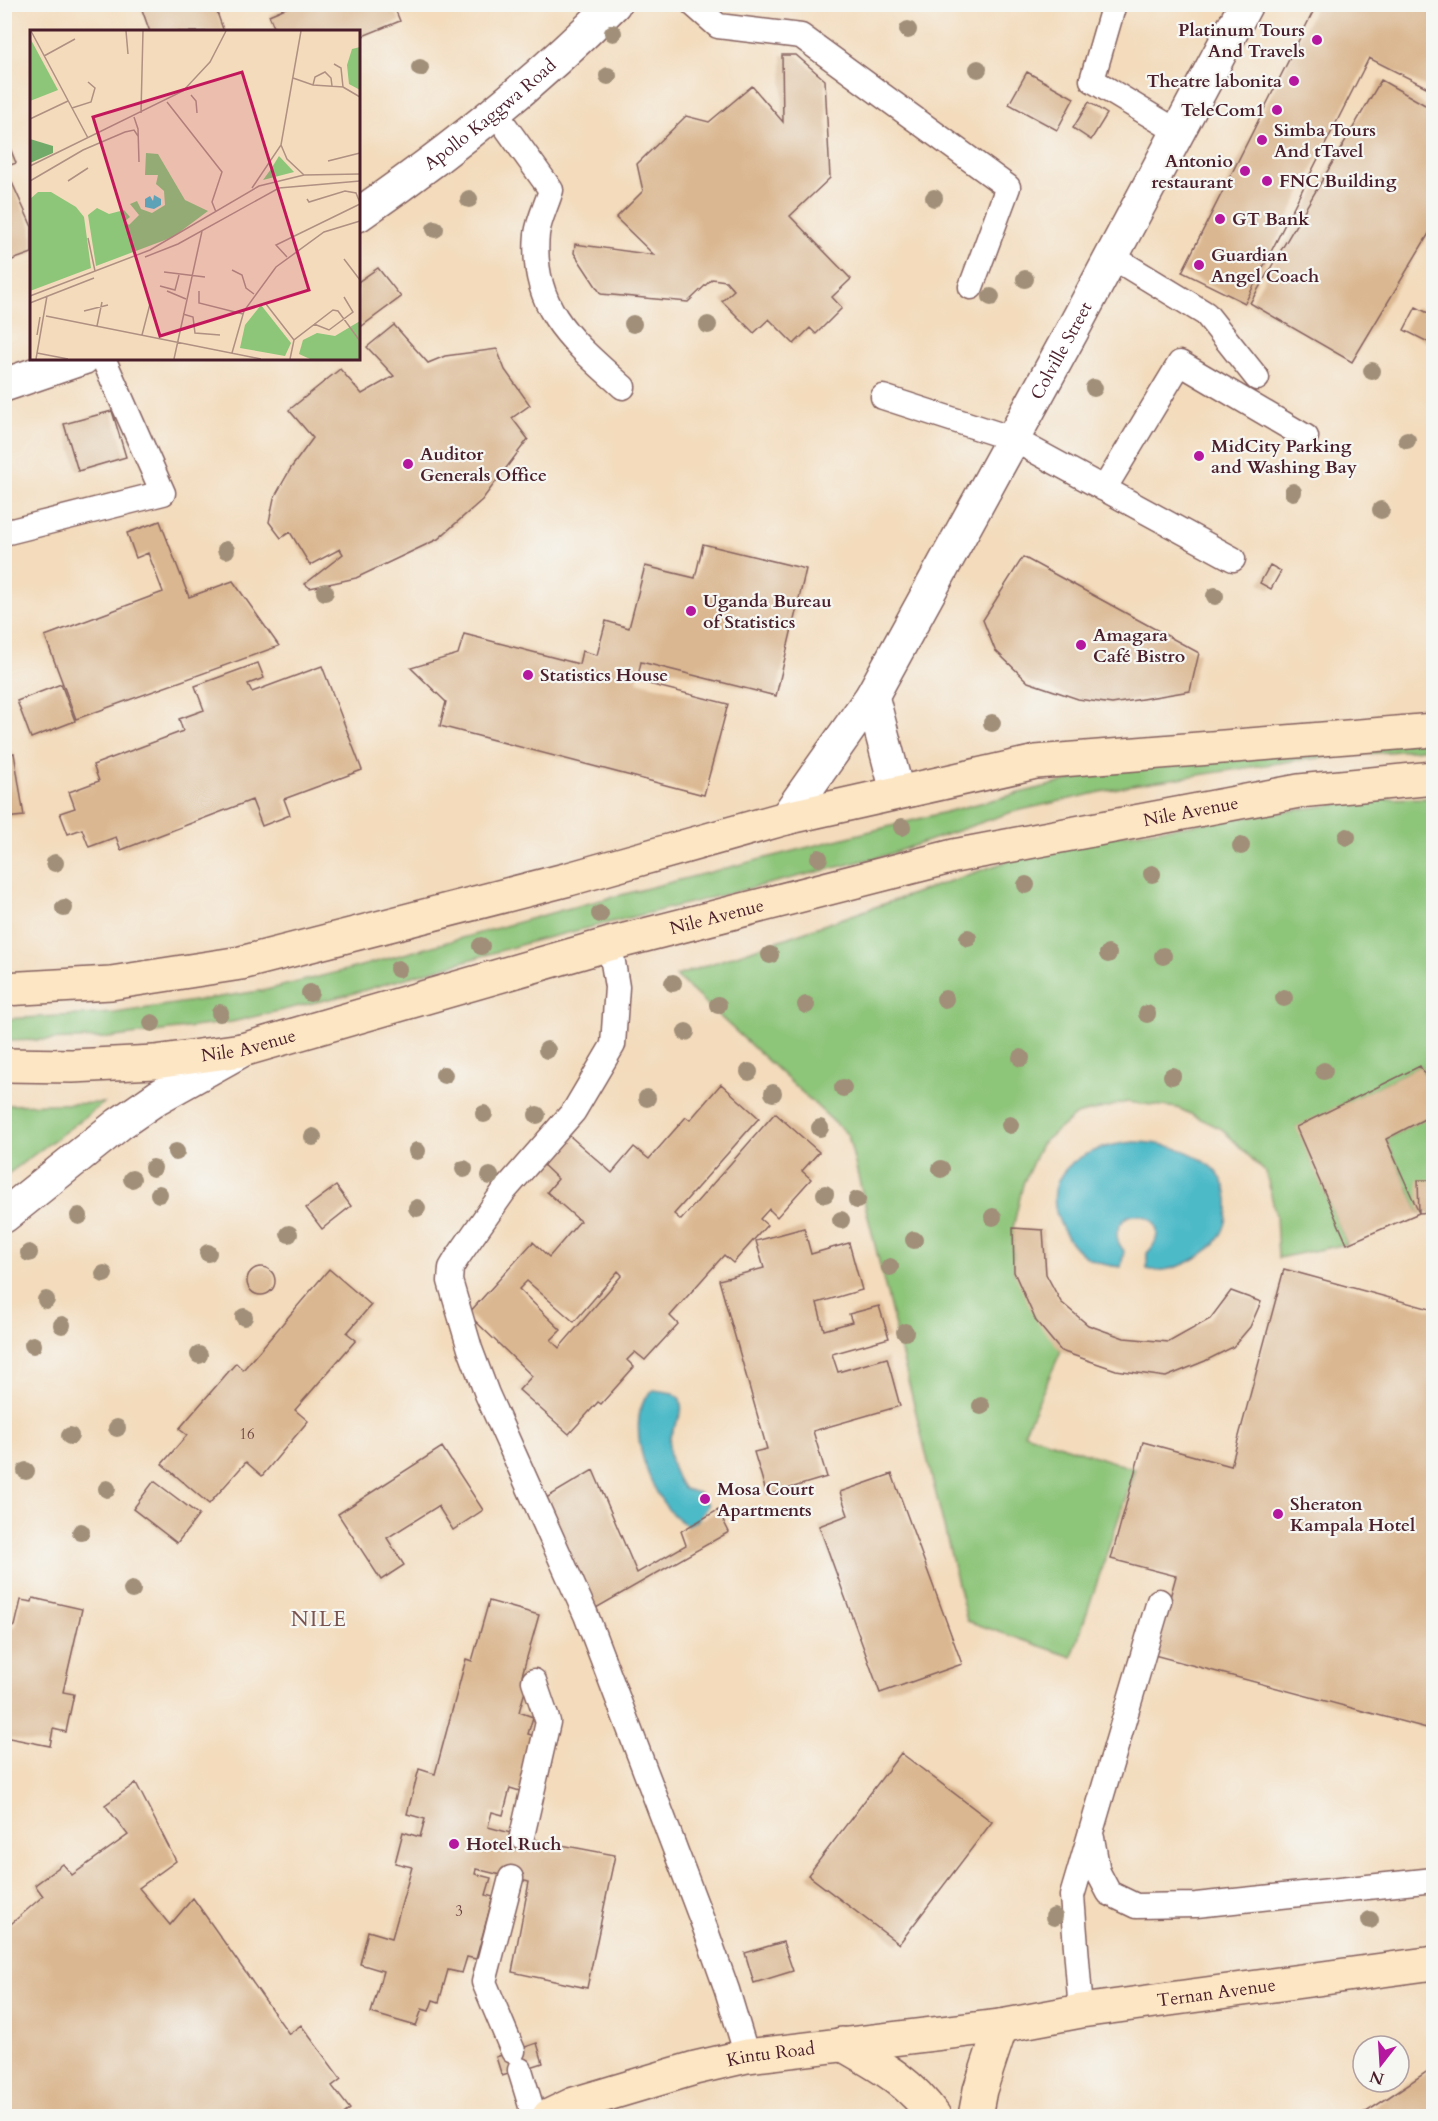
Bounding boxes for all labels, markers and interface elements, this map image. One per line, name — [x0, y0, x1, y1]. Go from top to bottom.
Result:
place label: Platinum Tours And Travels — [1178, 18, 1305, 64]
inset map — [30, 30, 360, 360]
marker: Platinum Tours And Travels — [1310, 33, 1324, 47]
street label: Apollo Kaggwa Road — [419, 53, 562, 176]
place label: Theatre labonita — [1147, 69, 1282, 94]
marker: Theatre labonita — [1287, 74, 1301, 88]
place label: TeleCom1 — [1181, 98, 1265, 123]
marker: TeleCom1 — [1270, 103, 1284, 117]
place label: Simba Tours And tTavel — [1274, 118, 1376, 164]
marker: Simba Tours And tTavel — [1255, 133, 1269, 147]
place label: Antonio restaurant — [1151, 149, 1234, 195]
marker: Antonio restaurant — [1238, 164, 1252, 178]
place label: FNC Building — [1279, 169, 1397, 194]
marker: FNC Building — [1260, 174, 1274, 188]
place label: GT Bank — [1232, 207, 1310, 232]
marker: GT Bank — [1213, 212, 1227, 226]
place label: Guardian Angel Coach — [1211, 243, 1319, 289]
marker: Guardian Angel Coach — [1192, 258, 1206, 272]
street label: Colville Street — [1025, 297, 1098, 404]
place label: MidCity Parking and Washing Bay — [1211, 434, 1358, 480]
place label: Auditor Generals Office — [420, 442, 547, 488]
marker: MidCity Parking and Washing Bay — [1192, 449, 1206, 463]
marker: Auditor Generals Office — [401, 457, 415, 471]
place label: Uganda Bureau of Statistics — [703, 589, 832, 635]
marker: Uganda Bureau of Statistics — [684, 604, 698, 618]
place label: Amagara Café Bistro — [1093, 623, 1185, 669]
marker: Amagara Café Bistro — [1074, 638, 1088, 652]
place label: Statistics House — [540, 663, 668, 688]
marker: Statistics House — [521, 668, 535, 682]
street label: Nile Avenue — [1141, 791, 1241, 833]
street label: Nile Avenue — [667, 893, 767, 941]
street label: Nile Avenue — [200, 1023, 299, 1069]
house number: 16 — [239, 1424, 255, 1444]
place label: Mosa Court Apartments — [717, 1477, 815, 1523]
marker: Mosa Court Apartments — [698, 1492, 712, 1506]
place label: Sheraton Kampala Hotel — [1290, 1492, 1415, 1538]
marker: Sheraton Kampala Hotel — [1271, 1507, 1285, 1521]
district label: NILE — [291, 1605, 347, 1634]
place label: Hotel Ruch — [466, 1832, 561, 1857]
marker: Hotel Ruch — [447, 1837, 461, 1851]
house number: 3 — [455, 1901, 463, 1921]
street label: Ternan Avenue — [1155, 1973, 1277, 2014]
north arrow — [1351, 2034, 1411, 2094]
street label: Kintu Road — [724, 2036, 816, 2073]
text: N — [1367, 2065, 1387, 2090]

